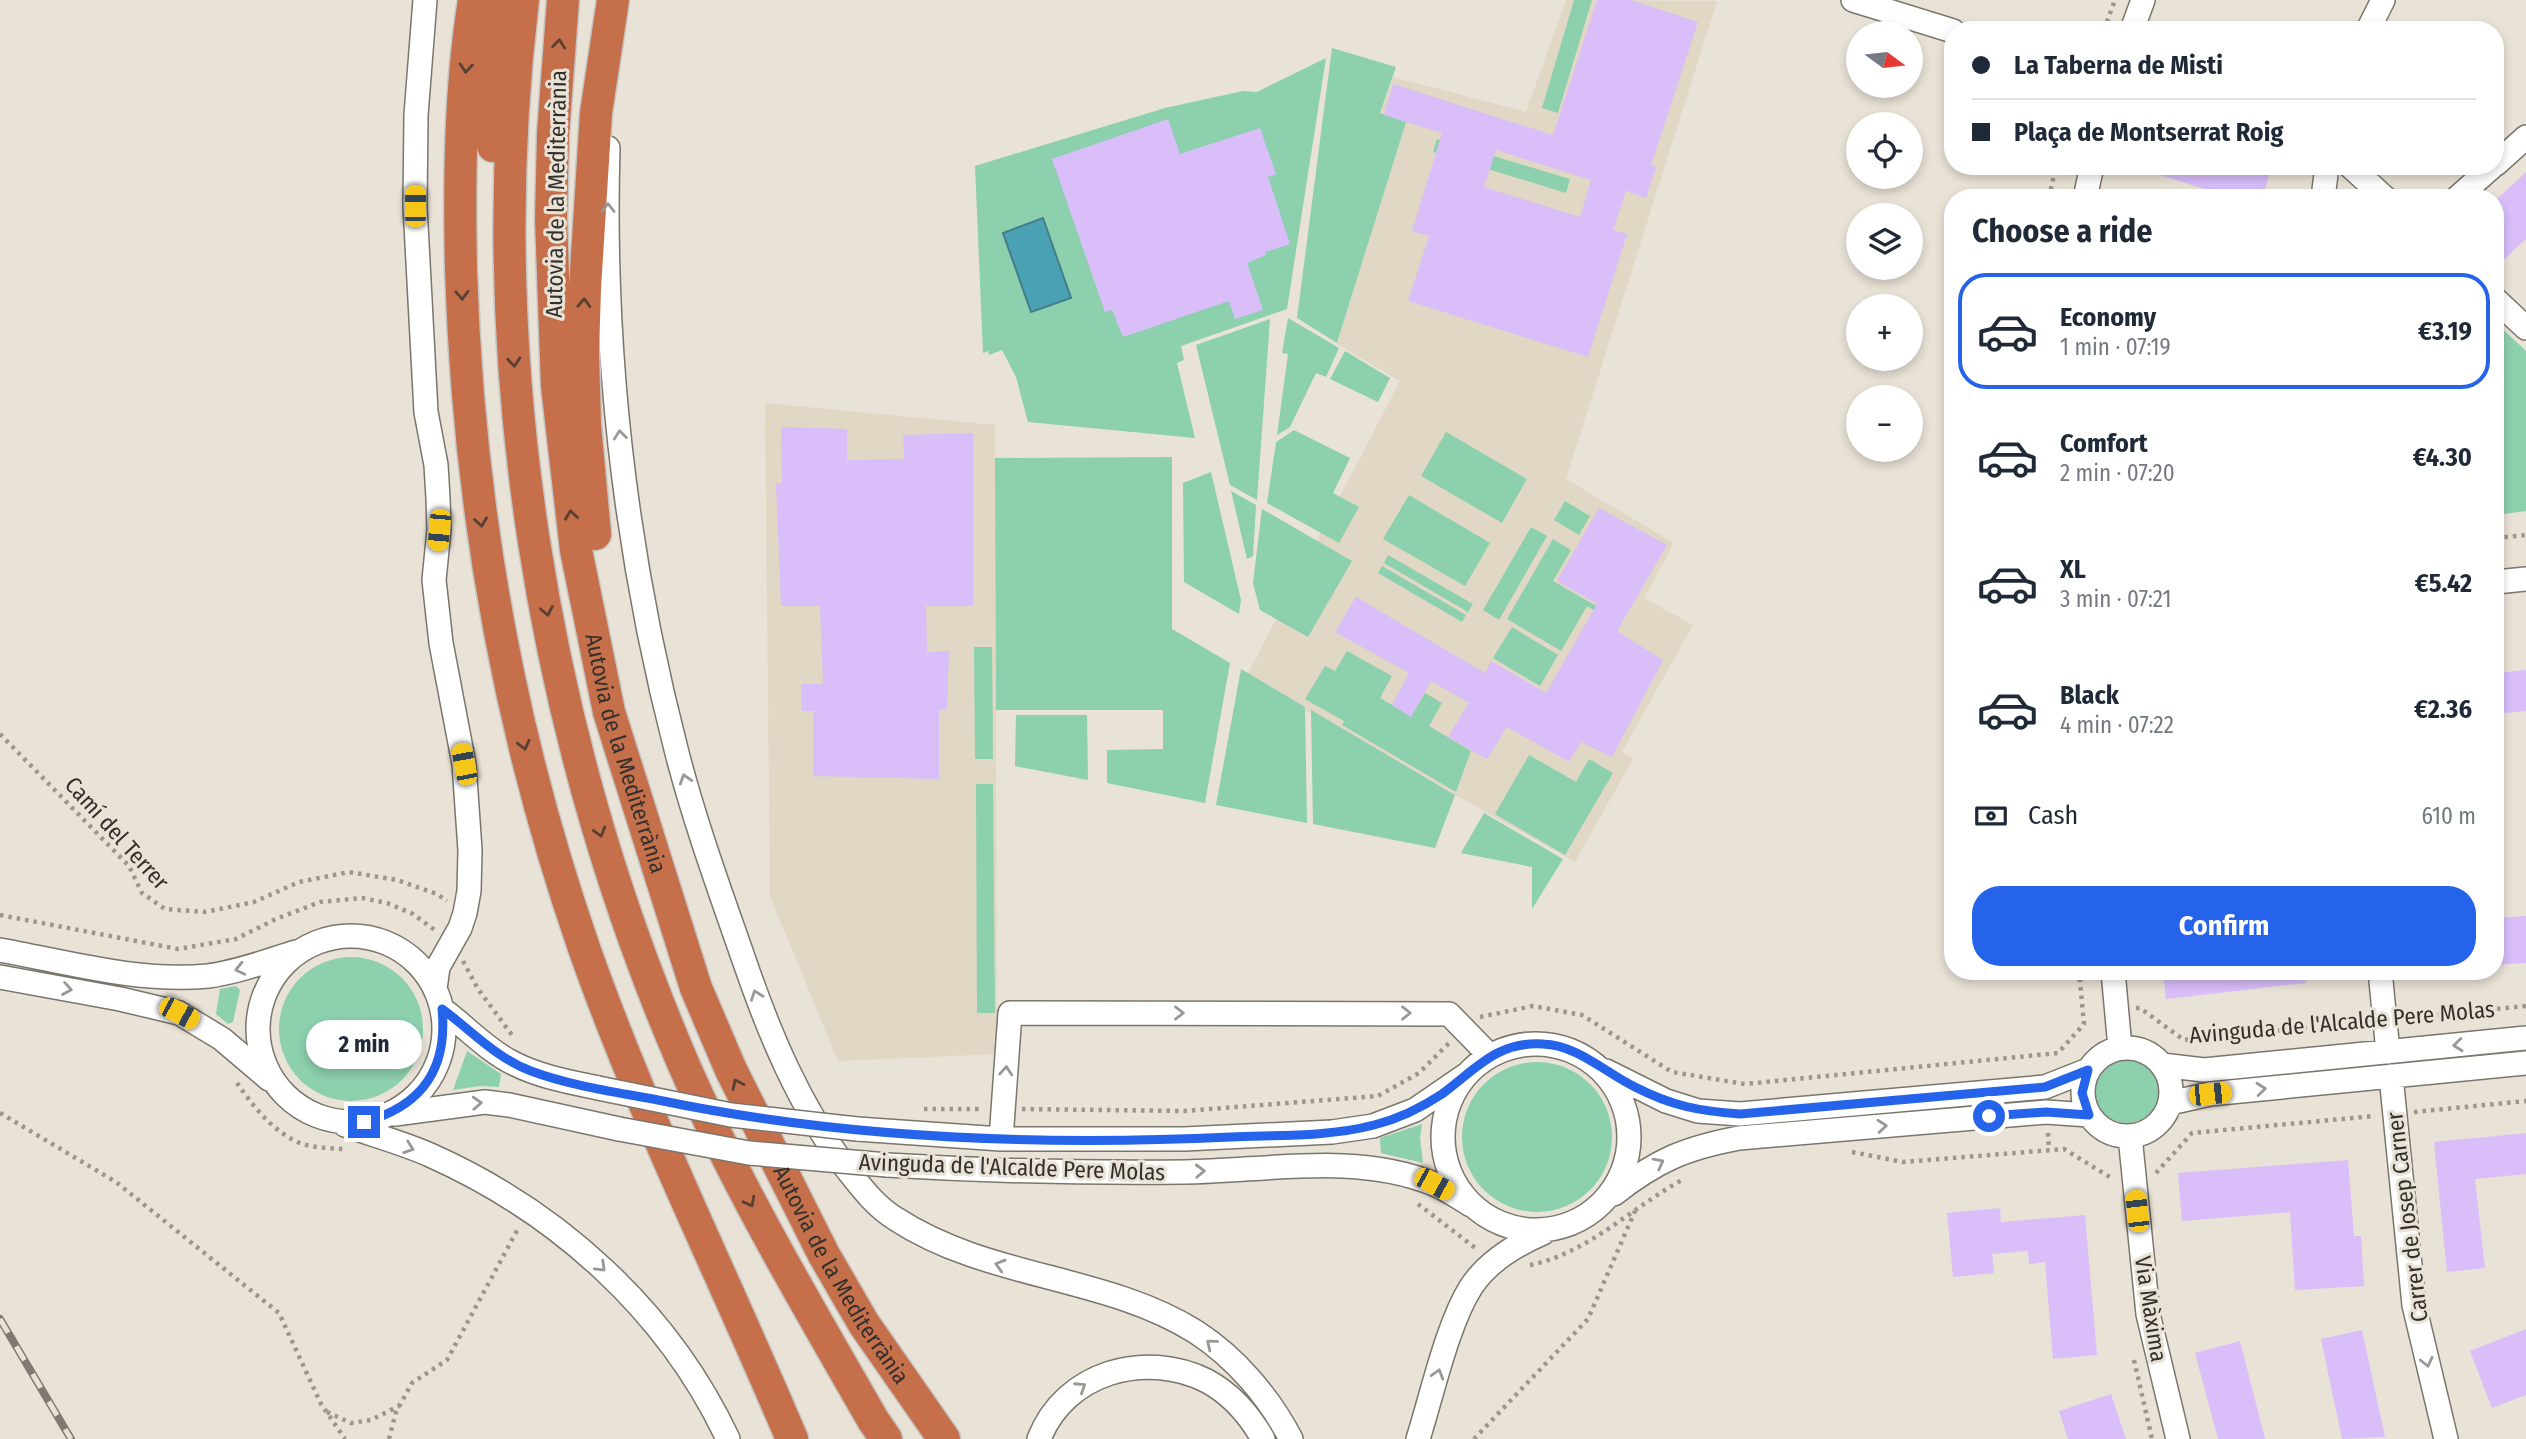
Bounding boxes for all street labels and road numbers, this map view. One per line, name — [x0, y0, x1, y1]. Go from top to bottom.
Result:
street label: Autovia de la Mediterrània — [540, 70, 572, 318]
street label: Autovia de la Mediterrània — [579, 631, 673, 877]
street label: Camí del Terrer — [59, 771, 175, 895]
street label: Avinguda de l'Alcalde Pere Molas — [2188, 995, 2496, 1049]
street label: Carrer de Josep Carner — [2380, 1110, 2434, 1324]
street label: Avinguda de l'Alcalde Pere Molas — [858, 1148, 1166, 1186]
street label: Autovia de la Mediterrània — [767, 1161, 915, 1389]
street label: Via Màxima — [2129, 1254, 2173, 1364]

